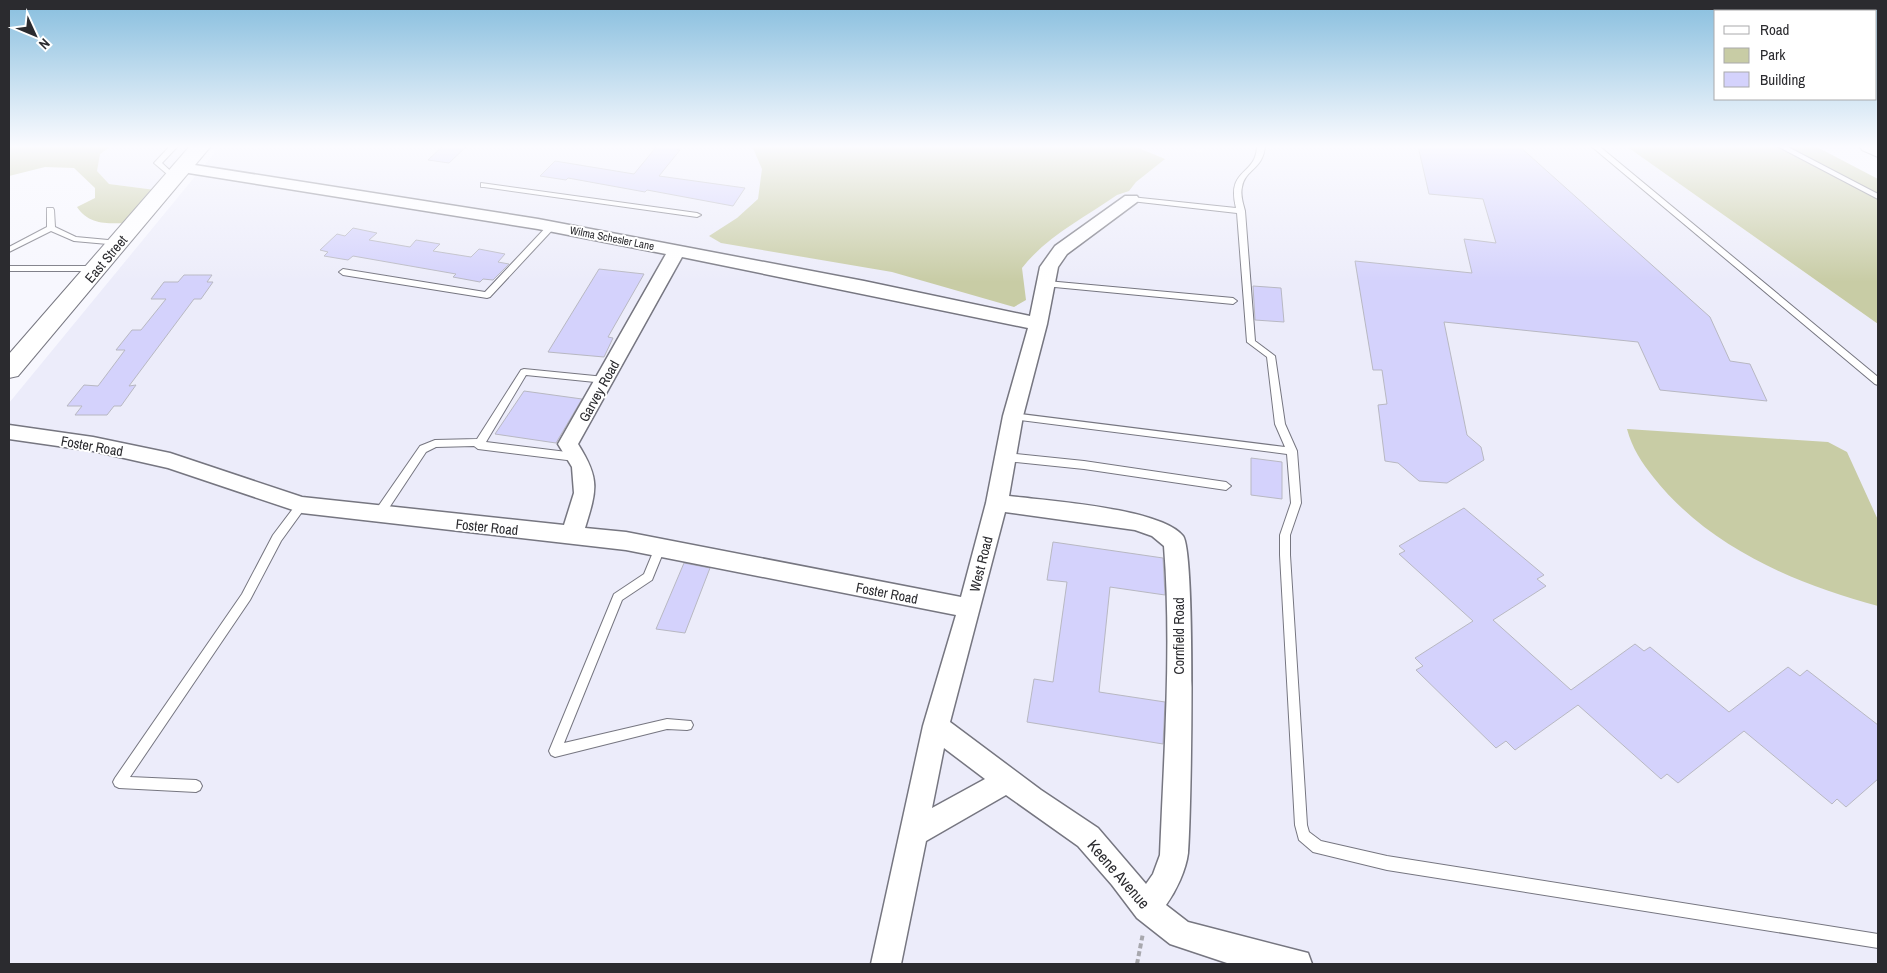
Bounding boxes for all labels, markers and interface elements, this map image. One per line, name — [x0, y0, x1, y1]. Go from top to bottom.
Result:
north arrow — [10, 10, 60, 60]
legend — [1714, 10, 1877, 100]
text: Road — [1760, 19, 1789, 40]
text: N — [35, 35, 54, 53]
text: Park — [1760, 44, 1786, 65]
text: Building — [1760, 69, 1805, 90]
street label: Wilma Schesler Lane — [569, 223, 655, 253]
street label: East Street — [81, 231, 131, 287]
street label: Garvey Road — [575, 357, 623, 425]
street label: Foster Road — [60, 432, 124, 460]
street label: Foster Road — [455, 515, 519, 539]
street label: West Road — [965, 534, 997, 594]
street label: Foster Road — [855, 578, 919, 608]
street label: Cornfield Road — [1170, 597, 1188, 675]
street label: Keene Avenue — [1083, 835, 1155, 913]

